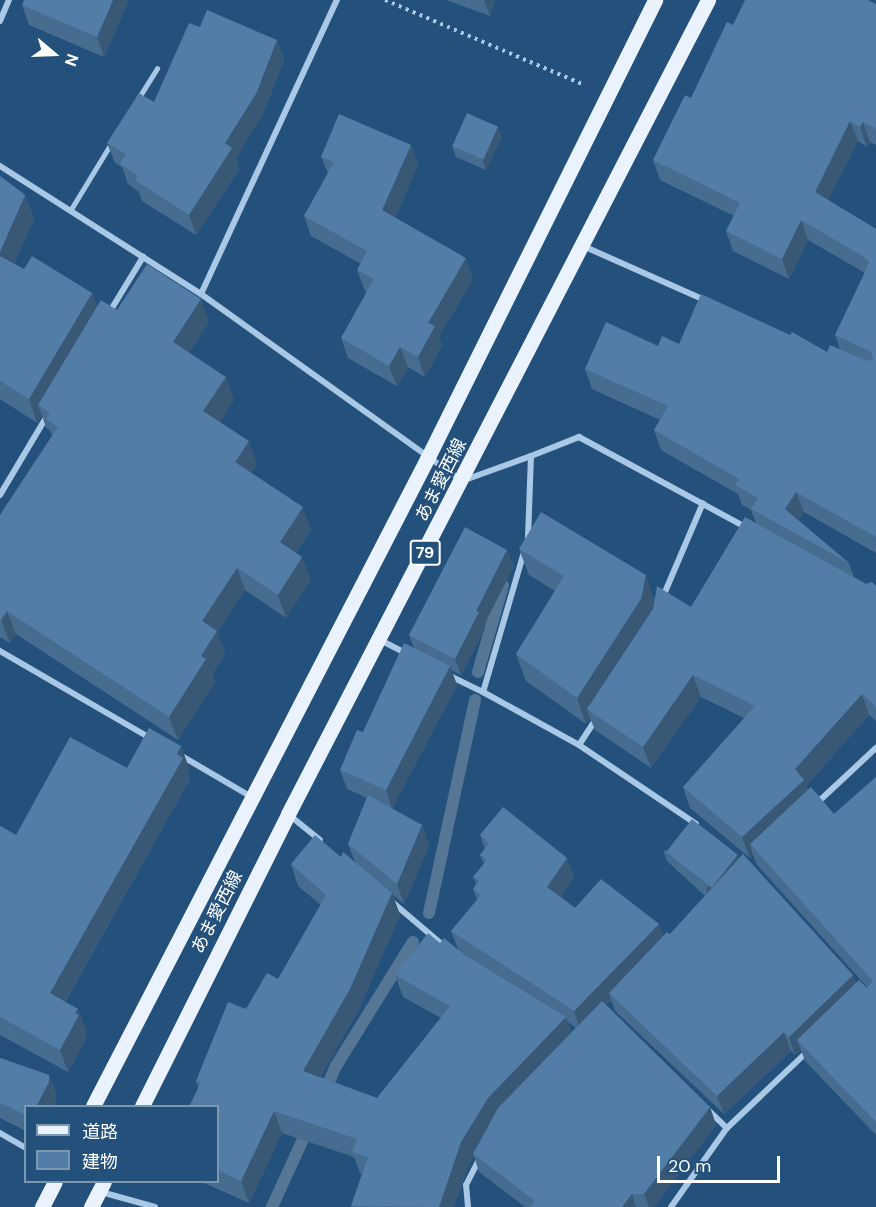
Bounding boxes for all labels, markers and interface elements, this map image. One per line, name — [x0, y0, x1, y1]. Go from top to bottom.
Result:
north arrow — [24, 24, 84, 84]
text: N — [60, 51, 83, 69]
street label: あま愛西線 — [411, 435, 471, 525]
road number: 79 — [408, 540, 442, 566]
street label: あま愛西線 — [187, 867, 247, 957]
legend — [24, 1105, 219, 1183]
text: 道路 — [82, 1120, 118, 1144]
scale bar — [660, 1144, 783, 1182]
text: 建物 — [82, 1150, 118, 1174]
text: 20 m — [668, 1154, 711, 1178]

